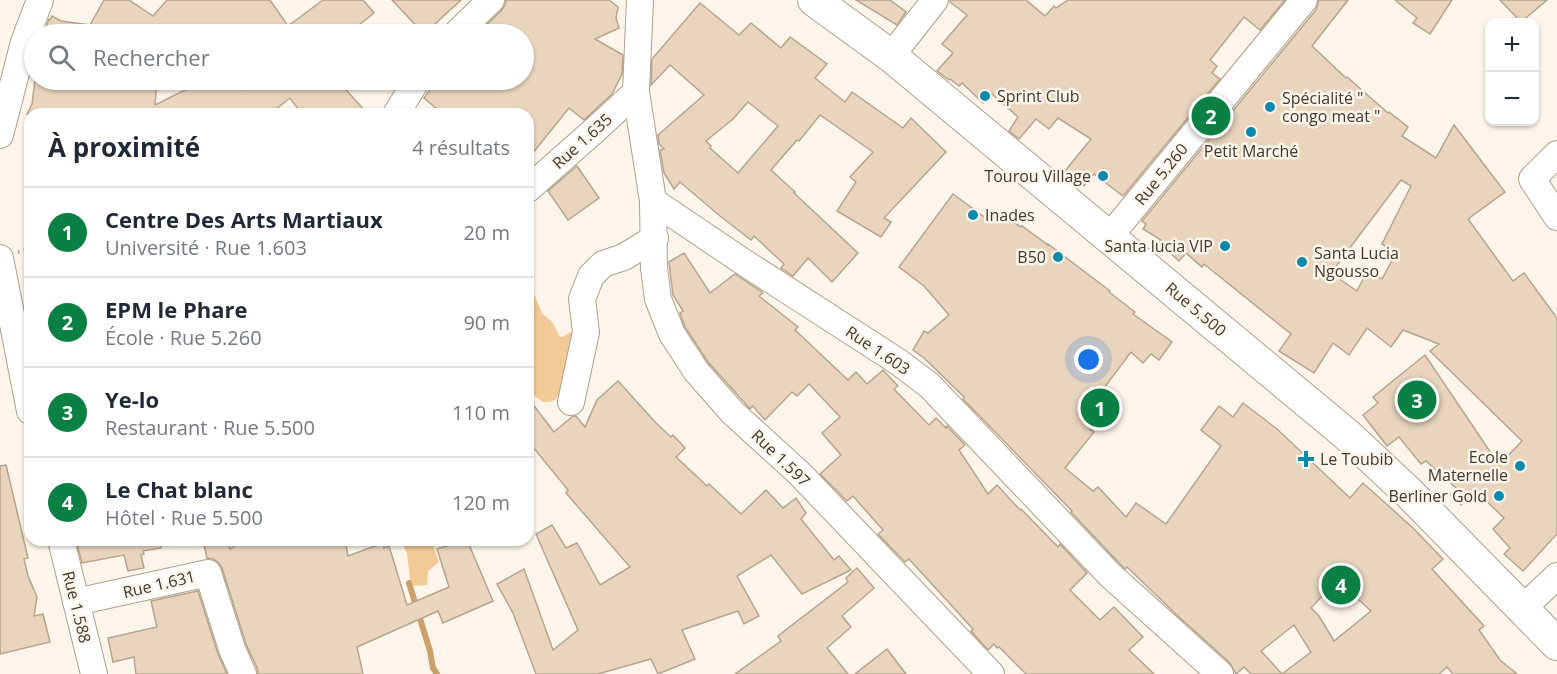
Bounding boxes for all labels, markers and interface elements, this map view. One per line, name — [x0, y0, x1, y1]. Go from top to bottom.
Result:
map controls — [1485, 18, 1539, 126]
button: + — [1485, 18, 1539, 72]
search box — [24, 24, 534, 90]
icon: search — [45, 41, 78, 74]
text: Rechercher — [93, 42, 210, 72]
button: − — [1485, 72, 1539, 126]
place label: Sprint Club — [997, 85, 1080, 107]
place label: Spécialité " congo meat " — [1282, 87, 1381, 127]
marker: Sprint Club — [978, 89, 992, 103]
pin: 2 — [1192, 94, 1230, 138]
marker: Spécialité " congo meat " — [1263, 100, 1277, 114]
street label: Rue 1.635 — [547, 108, 617, 174]
marker: Petit Marché — [1244, 125, 1258, 139]
text: À proximité — [48, 129, 200, 165]
text: 4 résultats — [412, 134, 510, 161]
street label: Rue 5.260 — [1129, 138, 1193, 210]
place label: Petit Marché — [1204, 140, 1298, 162]
place label: Tourou Village — [984, 165, 1091, 187]
marker: Tourou Village — [1096, 169, 1110, 183]
text: Centre Des Arts Martiaux — [105, 204, 383, 234]
place label: Inades — [985, 204, 1035, 226]
marker: Inades — [966, 208, 980, 222]
text: 1 — [62, 219, 73, 246]
text: 20 m — [463, 219, 510, 246]
text: Université · Rue 1.603 — [105, 234, 307, 261]
place label: Santa lucia VIP — [1105, 235, 1213, 257]
marker: Santa lucia VIP — [1218, 239, 1232, 253]
place label: Santa Lucia Ngousso — [1314, 242, 1399, 282]
place label: B50 — [1017, 246, 1046, 268]
marker: B50 — [1051, 250, 1065, 264]
marker: Santa Lucia Ngousso — [1295, 255, 1309, 269]
street label: Rue 5.500 — [1161, 277, 1231, 341]
text: EPM le Phare — [105, 294, 248, 324]
text: 2 — [62, 309, 73, 336]
text: 90 m — [463, 309, 510, 336]
street label: Rue 1.603 — [841, 320, 915, 380]
text: École · Rue 5.260 — [105, 324, 262, 351]
your location — [1074, 345, 1103, 374]
pin: 3 — [1398, 378, 1436, 422]
text: Ye-lo — [105, 384, 159, 414]
pin: 1 — [1080, 386, 1120, 430]
text: 3 — [62, 399, 73, 426]
text: 110 m — [452, 399, 510, 426]
text: Restaurant · Rue 5.500 — [105, 414, 315, 441]
street label: Rue 1.597 — [747, 425, 815, 491]
place label: Ecole Maternelle — [1428, 446, 1508, 486]
place label: Le Toubib — [1320, 448, 1393, 470]
marker: Le Toubib — [1297, 450, 1315, 468]
marker: Ecole Maternelle — [1513, 459, 1527, 473]
text: Le Chat blanc — [105, 474, 253, 504]
place label: Berliner Gold — [1388, 485, 1487, 507]
text: 4 — [62, 489, 73, 516]
text: 120 m — [452, 489, 510, 516]
marker: Berliner Gold — [1492, 489, 1506, 503]
text: Hôtel · Rue 5.500 — [105, 504, 263, 531]
pin: 4 — [1322, 562, 1360, 608]
street label: Rue 1.631 — [121, 565, 197, 603]
street label: Rue 1.588 — [57, 569, 97, 645]

